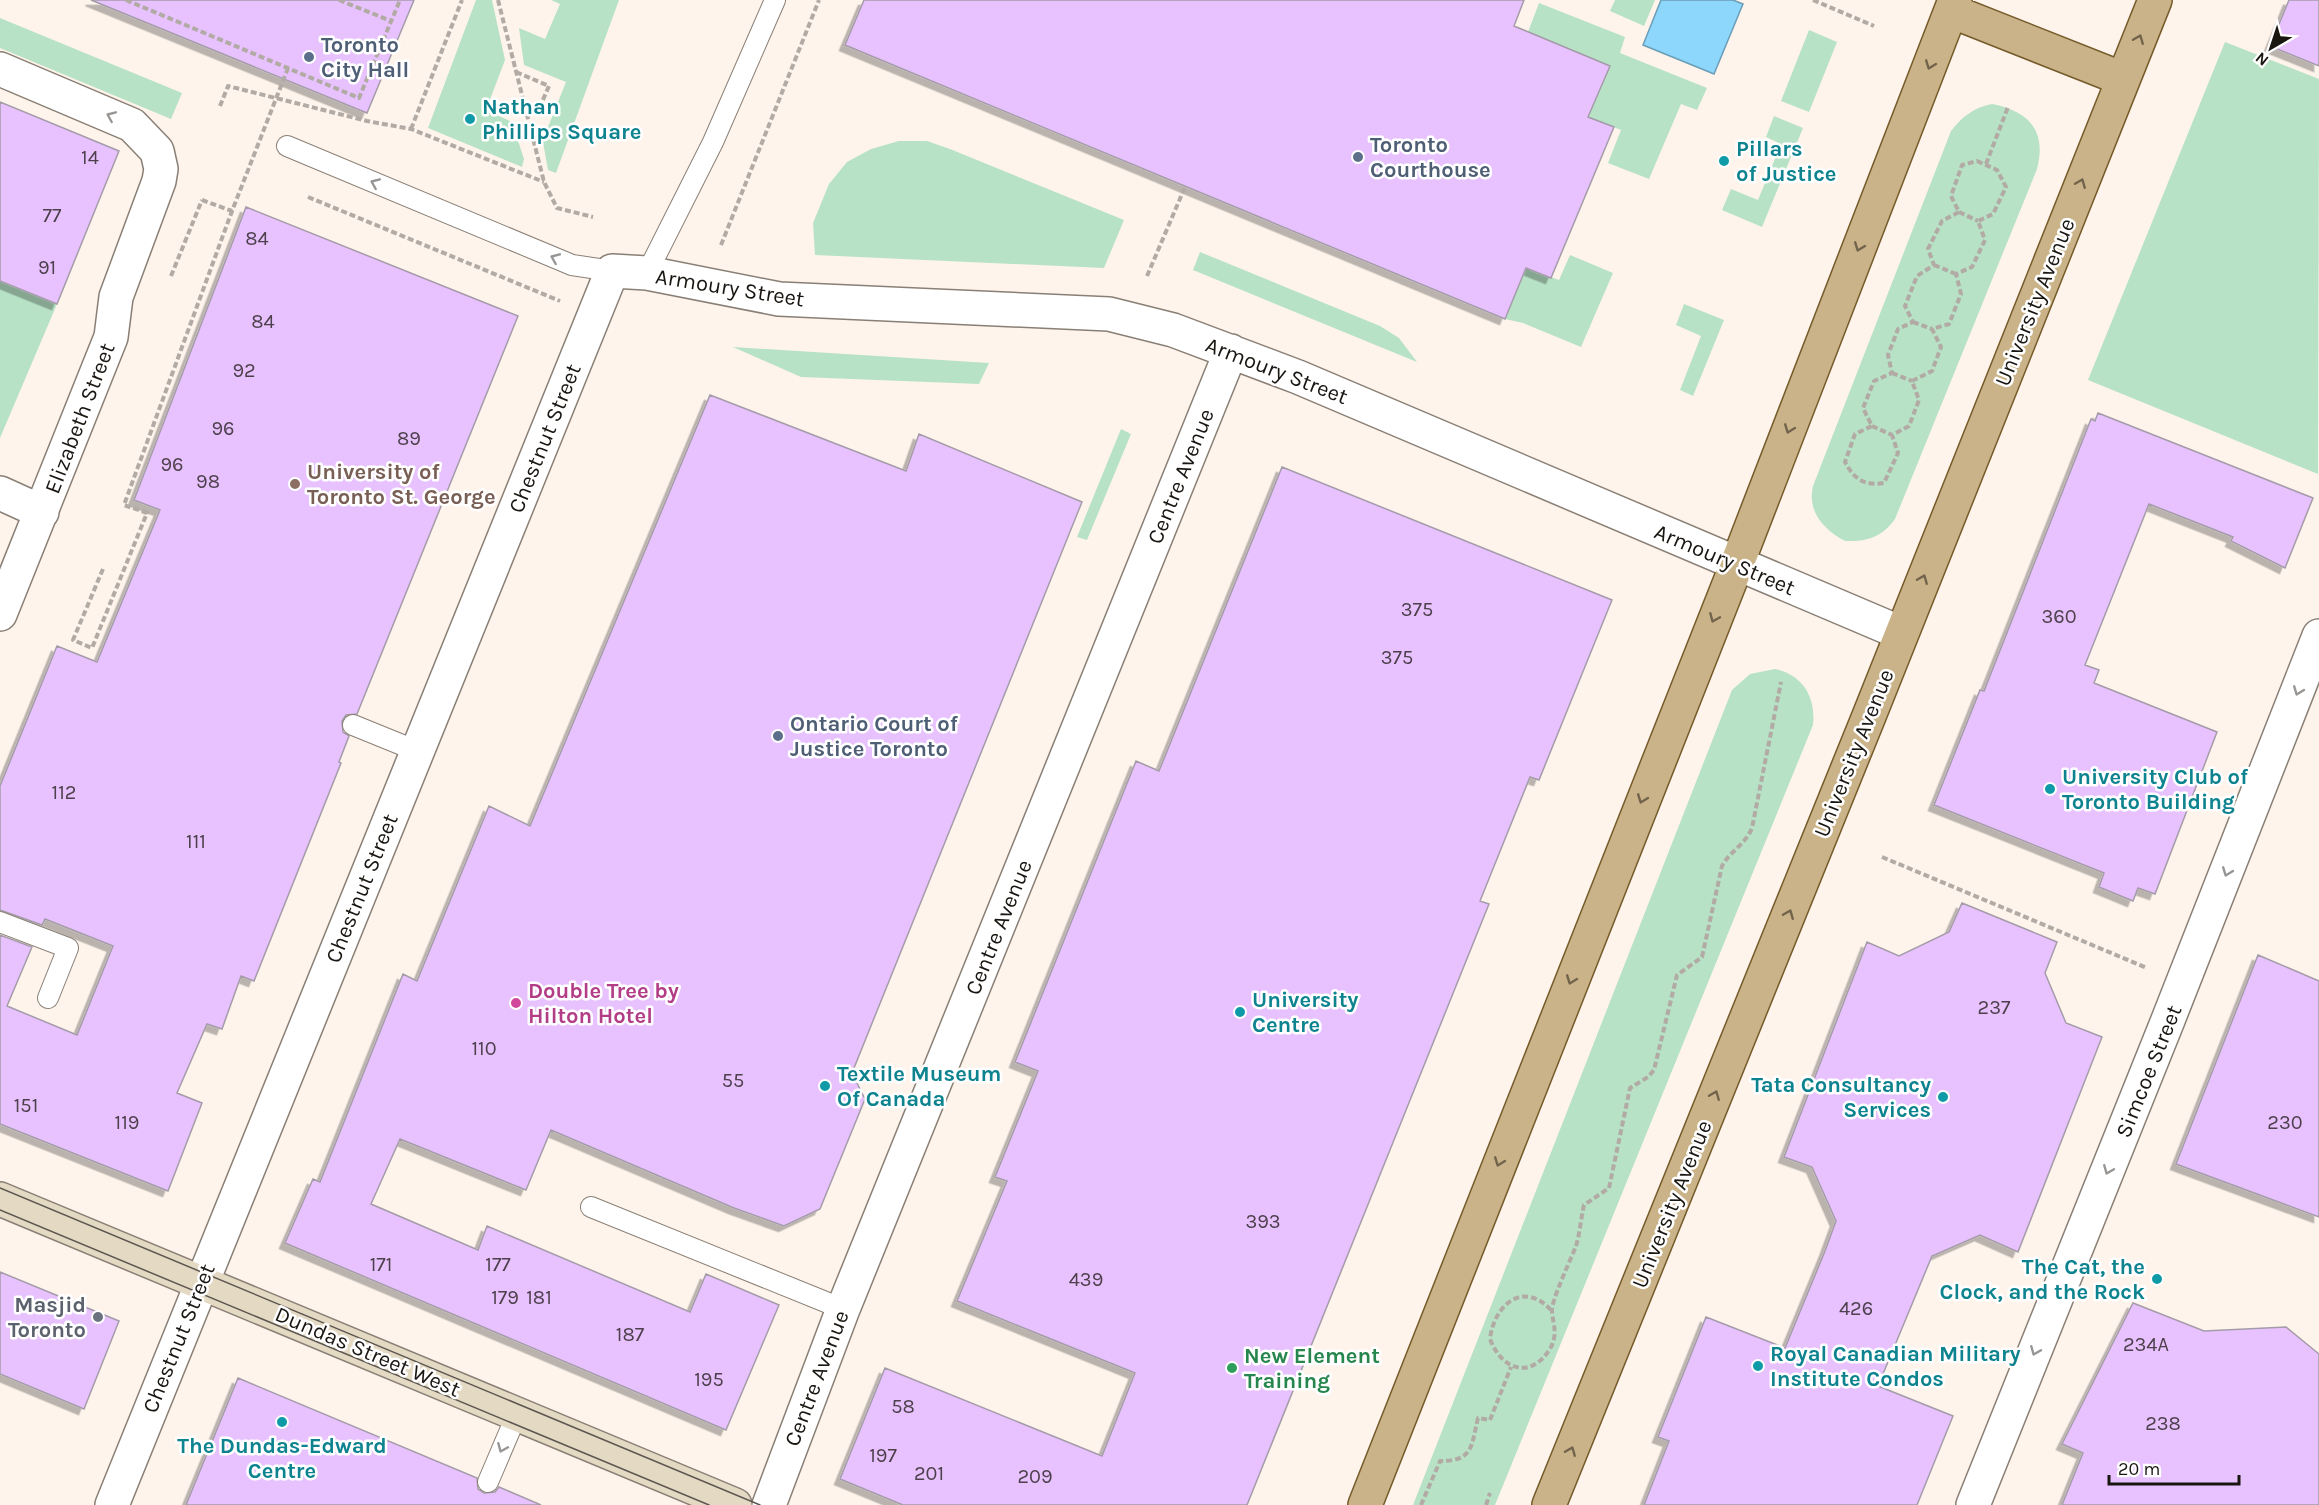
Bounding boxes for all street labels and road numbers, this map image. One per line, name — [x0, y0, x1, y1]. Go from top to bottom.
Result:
street label: University Avenue — [1989, 215, 2080, 390]
street label: Armoury Street — [654, 263, 806, 313]
street label: Armoury Street — [1202, 332, 1351, 410]
street label: Elizabeth Street — [39, 339, 121, 497]
street label: Chestnut Street — [503, 360, 587, 517]
street label: Centre Avenue — [1142, 405, 1220, 548]
street label: Armoury Street — [1650, 519, 1799, 601]
street label: University Avenue — [1808, 666, 1899, 841]
street label: Chestnut Street — [320, 810, 404, 967]
street label: Centre Avenue — [960, 856, 1038, 999]
street label: Simcoe Street — [2111, 1001, 2187, 1141]
street label: University Avenue — [1626, 1117, 1717, 1292]
street label: Chestnut Street — [137, 1260, 221, 1417]
street label: Dundas Street West — [271, 1301, 464, 1403]
street label: Centre Avenue — [779, 1307, 855, 1450]

